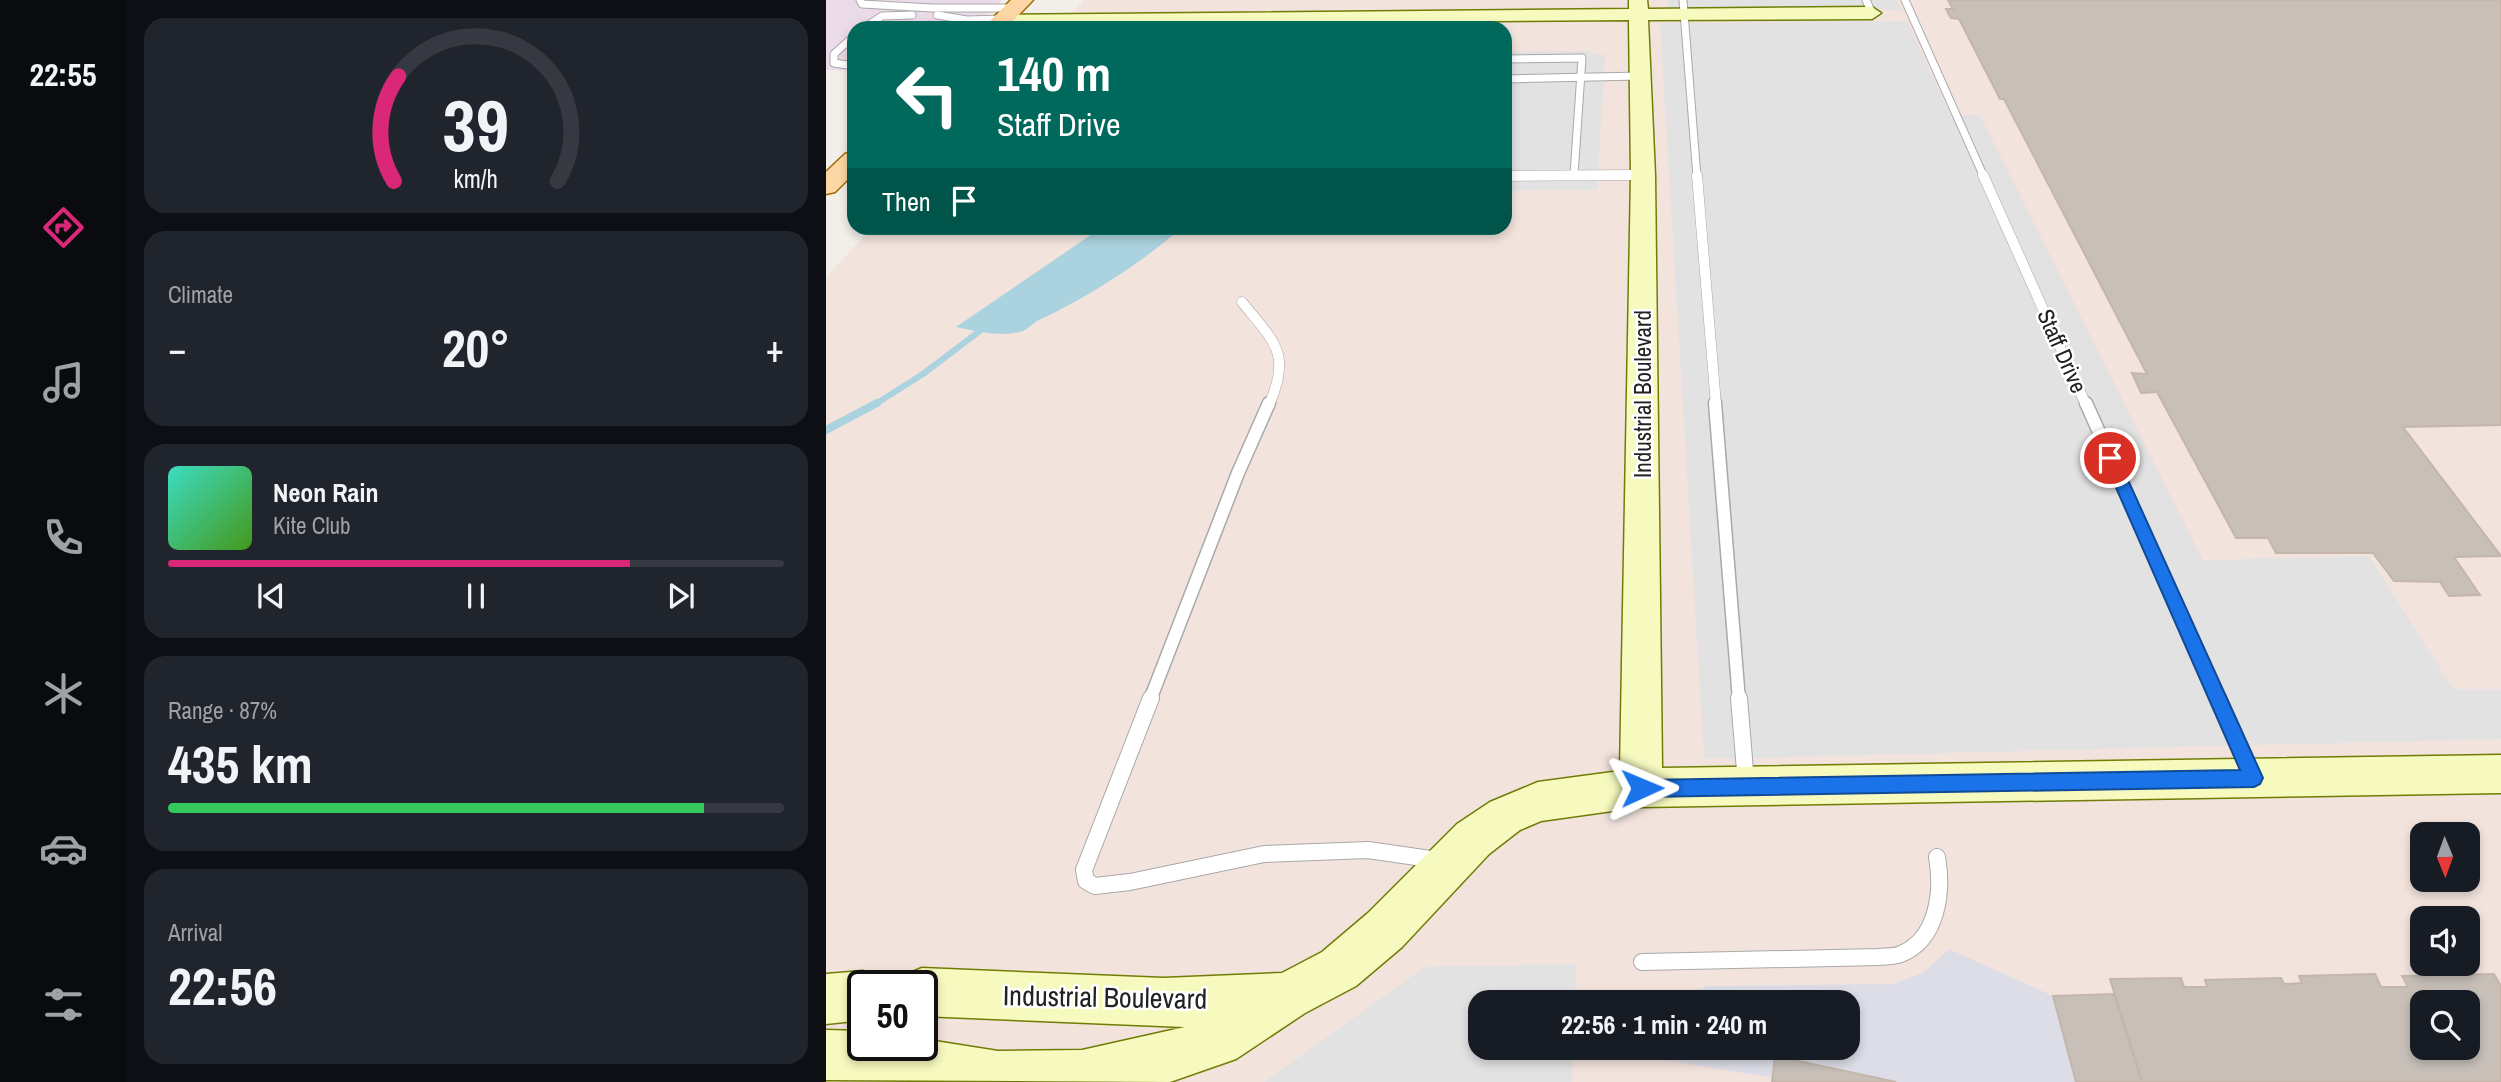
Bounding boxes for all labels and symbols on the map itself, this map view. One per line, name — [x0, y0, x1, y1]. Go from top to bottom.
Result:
street label: Staff Drive — [2030, 304, 2095, 398]
street label: Industrial Boulevard — [1627, 310, 1658, 478]
pin — [2080, 428, 2140, 488]
position arrow — [1605, 751, 1679, 825]
north arrow — [2410, 822, 2480, 892]
speed limit sign: 50 — [847, 970, 938, 1061]
street label: Industrial Boulevard — [1003, 976, 1207, 1018]

